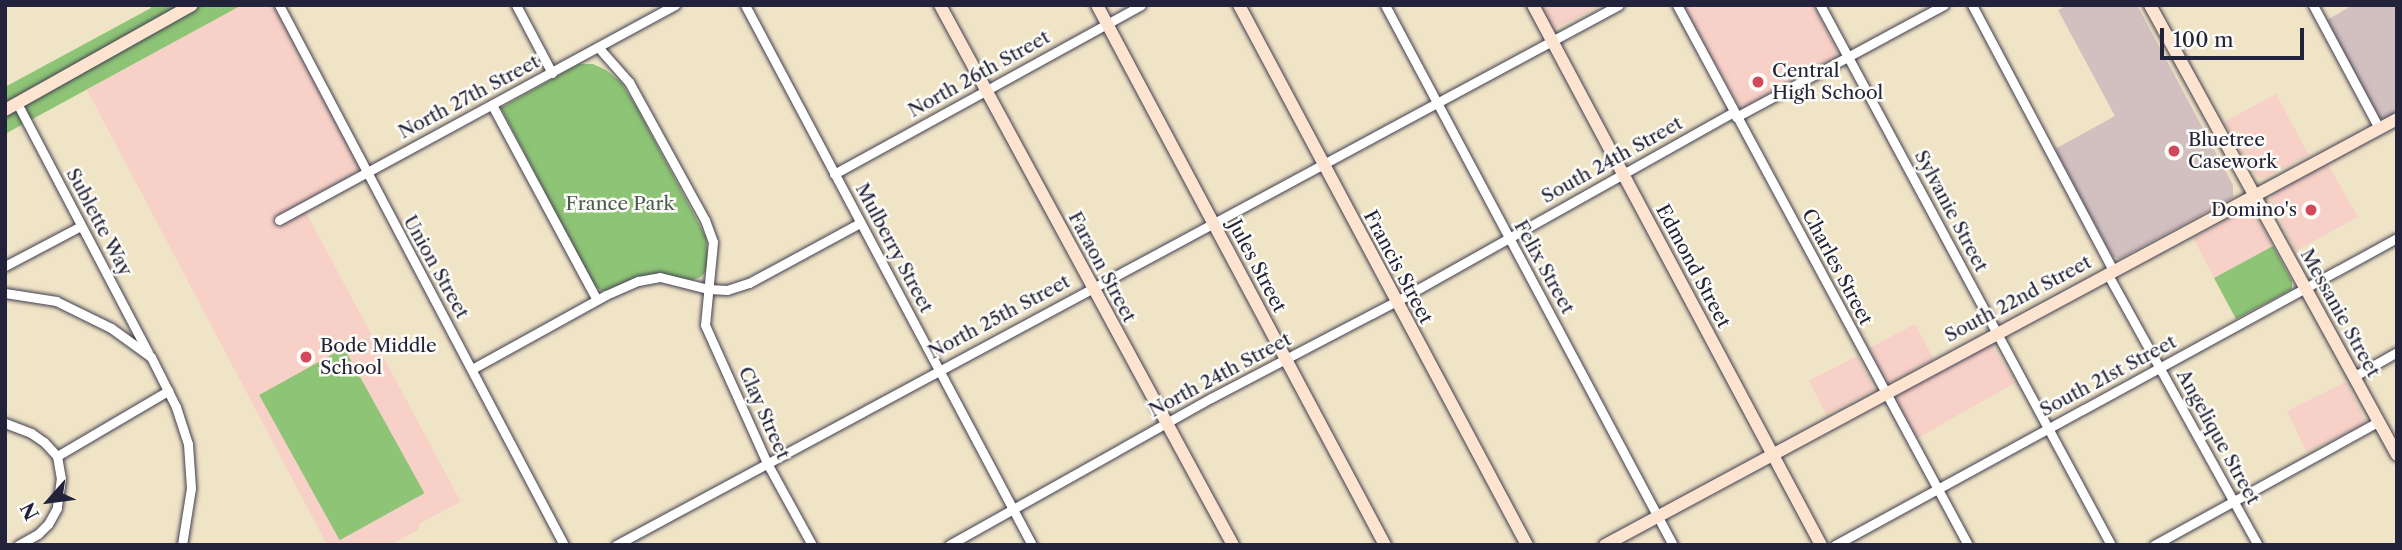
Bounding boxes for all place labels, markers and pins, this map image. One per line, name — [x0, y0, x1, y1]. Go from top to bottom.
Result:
place label: Central High School — [1772, 60, 1883, 104]
marker: Central High School — [1750, 74, 1766, 90]
place label: Bluetree Casework — [2188, 129, 2277, 173]
marker: Bluetree Casework — [2166, 143, 2182, 159]
place label: Domino's — [2211, 199, 2297, 221]
marker: Domino's — [2303, 202, 2319, 218]
place label: Bode Middle School — [320, 335, 437, 379]
marker: Bode Middle School — [298, 349, 314, 365]

